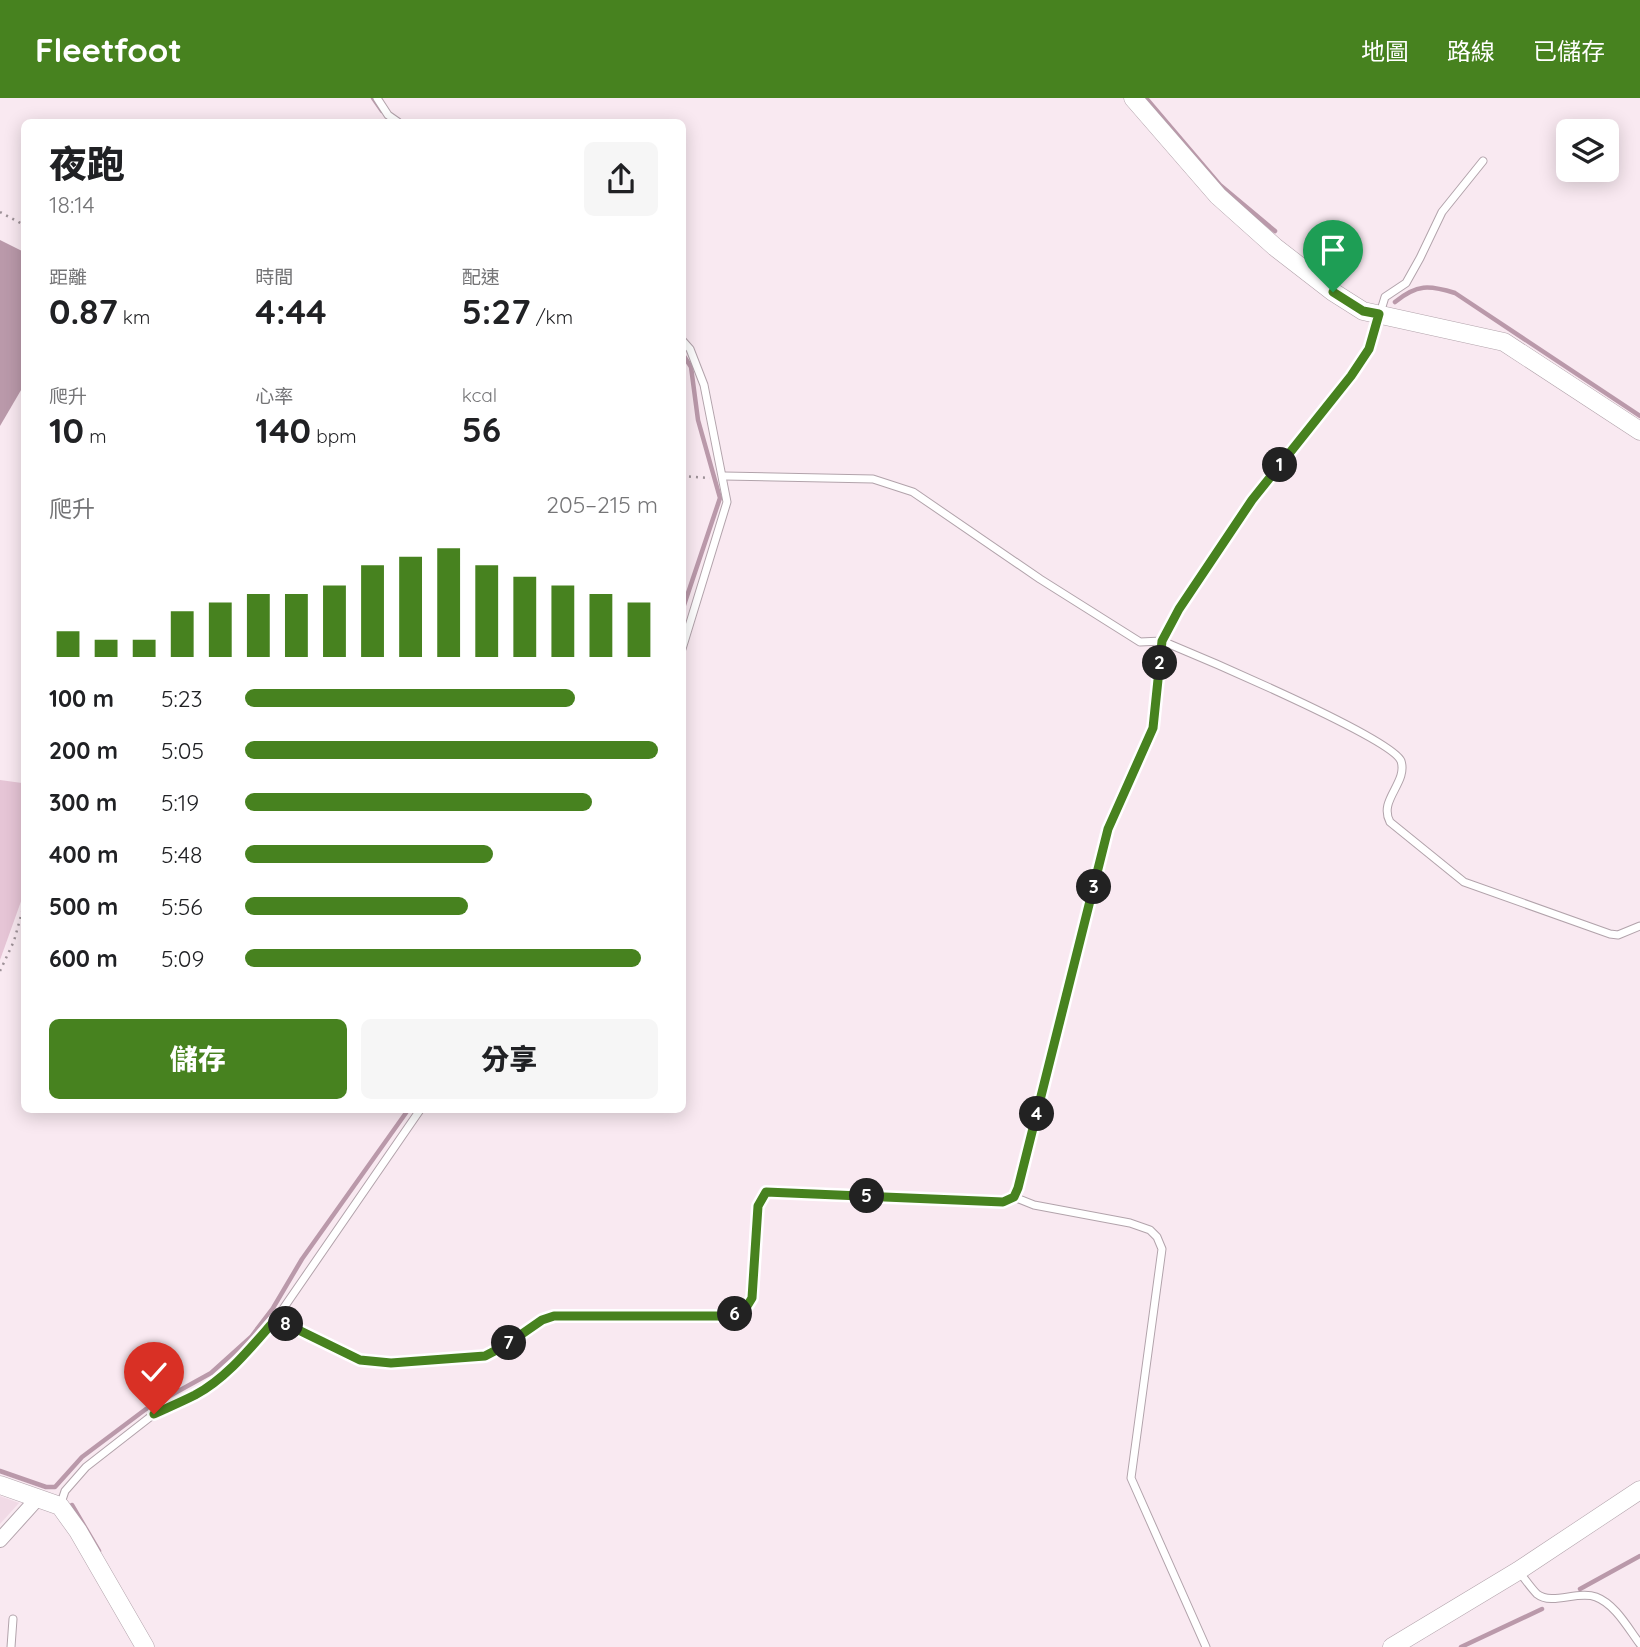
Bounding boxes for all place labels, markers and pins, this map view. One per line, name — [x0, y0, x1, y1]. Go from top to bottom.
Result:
pin — [1303, 220, 1363, 292]
pin: 1 — [1262, 448, 1298, 482]
pin: 2 — [1142, 646, 1178, 680]
pin: 3 — [1076, 870, 1112, 904]
pin: 4 — [1020, 1096, 1054, 1132]
pin: 5 — [850, 1178, 884, 1214]
pin: 6 — [718, 1296, 752, 1332]
pin: 8 — [268, 1306, 304, 1342]
pin: 7 — [491, 1326, 526, 1360]
pin — [124, 1342, 184, 1414]

